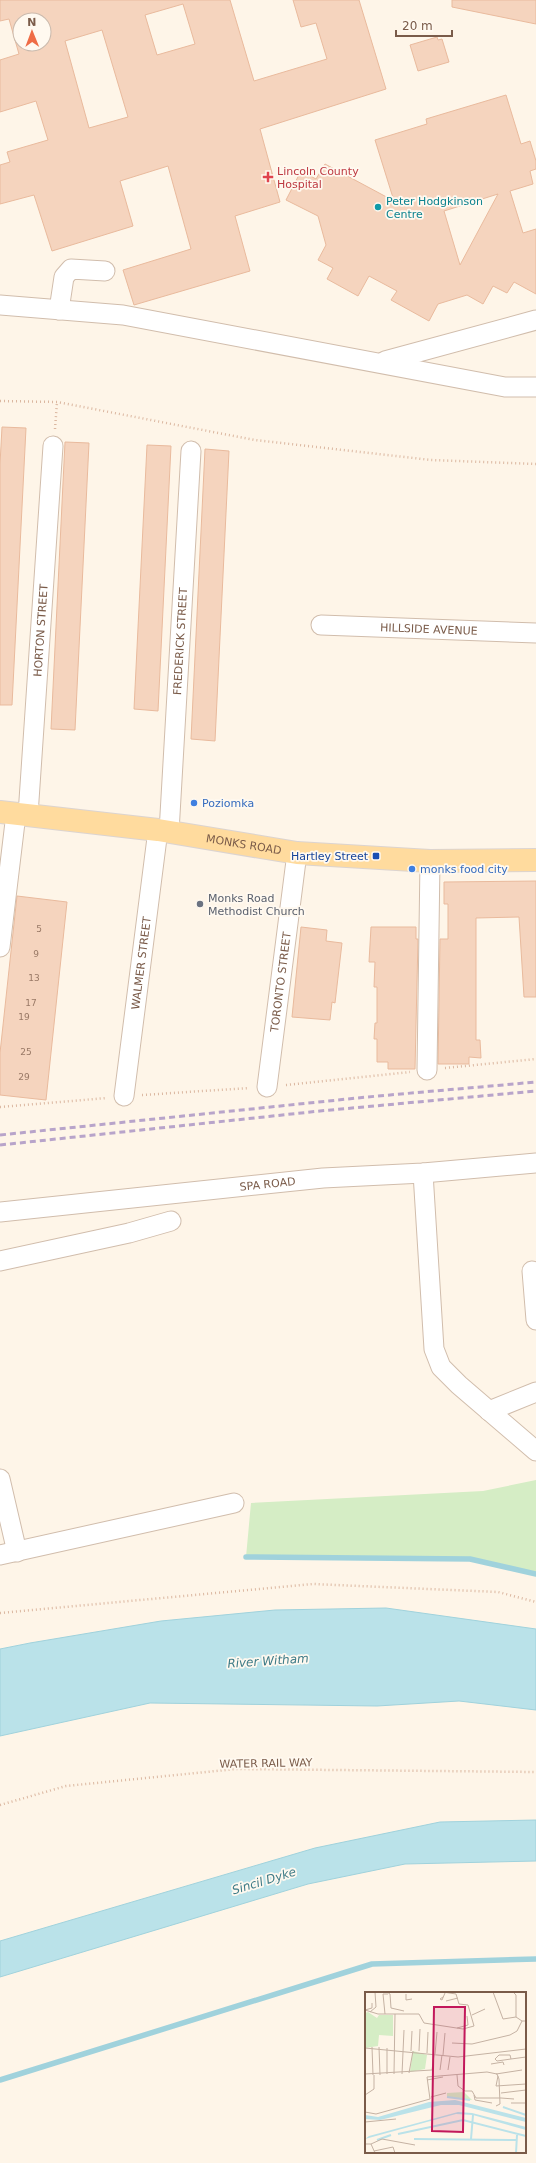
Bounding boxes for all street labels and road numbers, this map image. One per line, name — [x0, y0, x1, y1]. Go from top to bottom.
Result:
street label: HORTON STREET — [31, 583, 51, 677]
street label: FREDERICK STREET — [171, 587, 190, 695]
street label: HILLSIDE AVENUE — [380, 621, 478, 638]
street label: MONKS ROAD — [205, 832, 282, 857]
street label: WALMER STREET — [129, 916, 154, 1010]
street label: TORONTO STREET — [268, 931, 294, 1034]
street label: SPA ROAD — [239, 1175, 296, 1194]
street label: WATER RAIL WAY — [219, 1756, 313, 1771]

